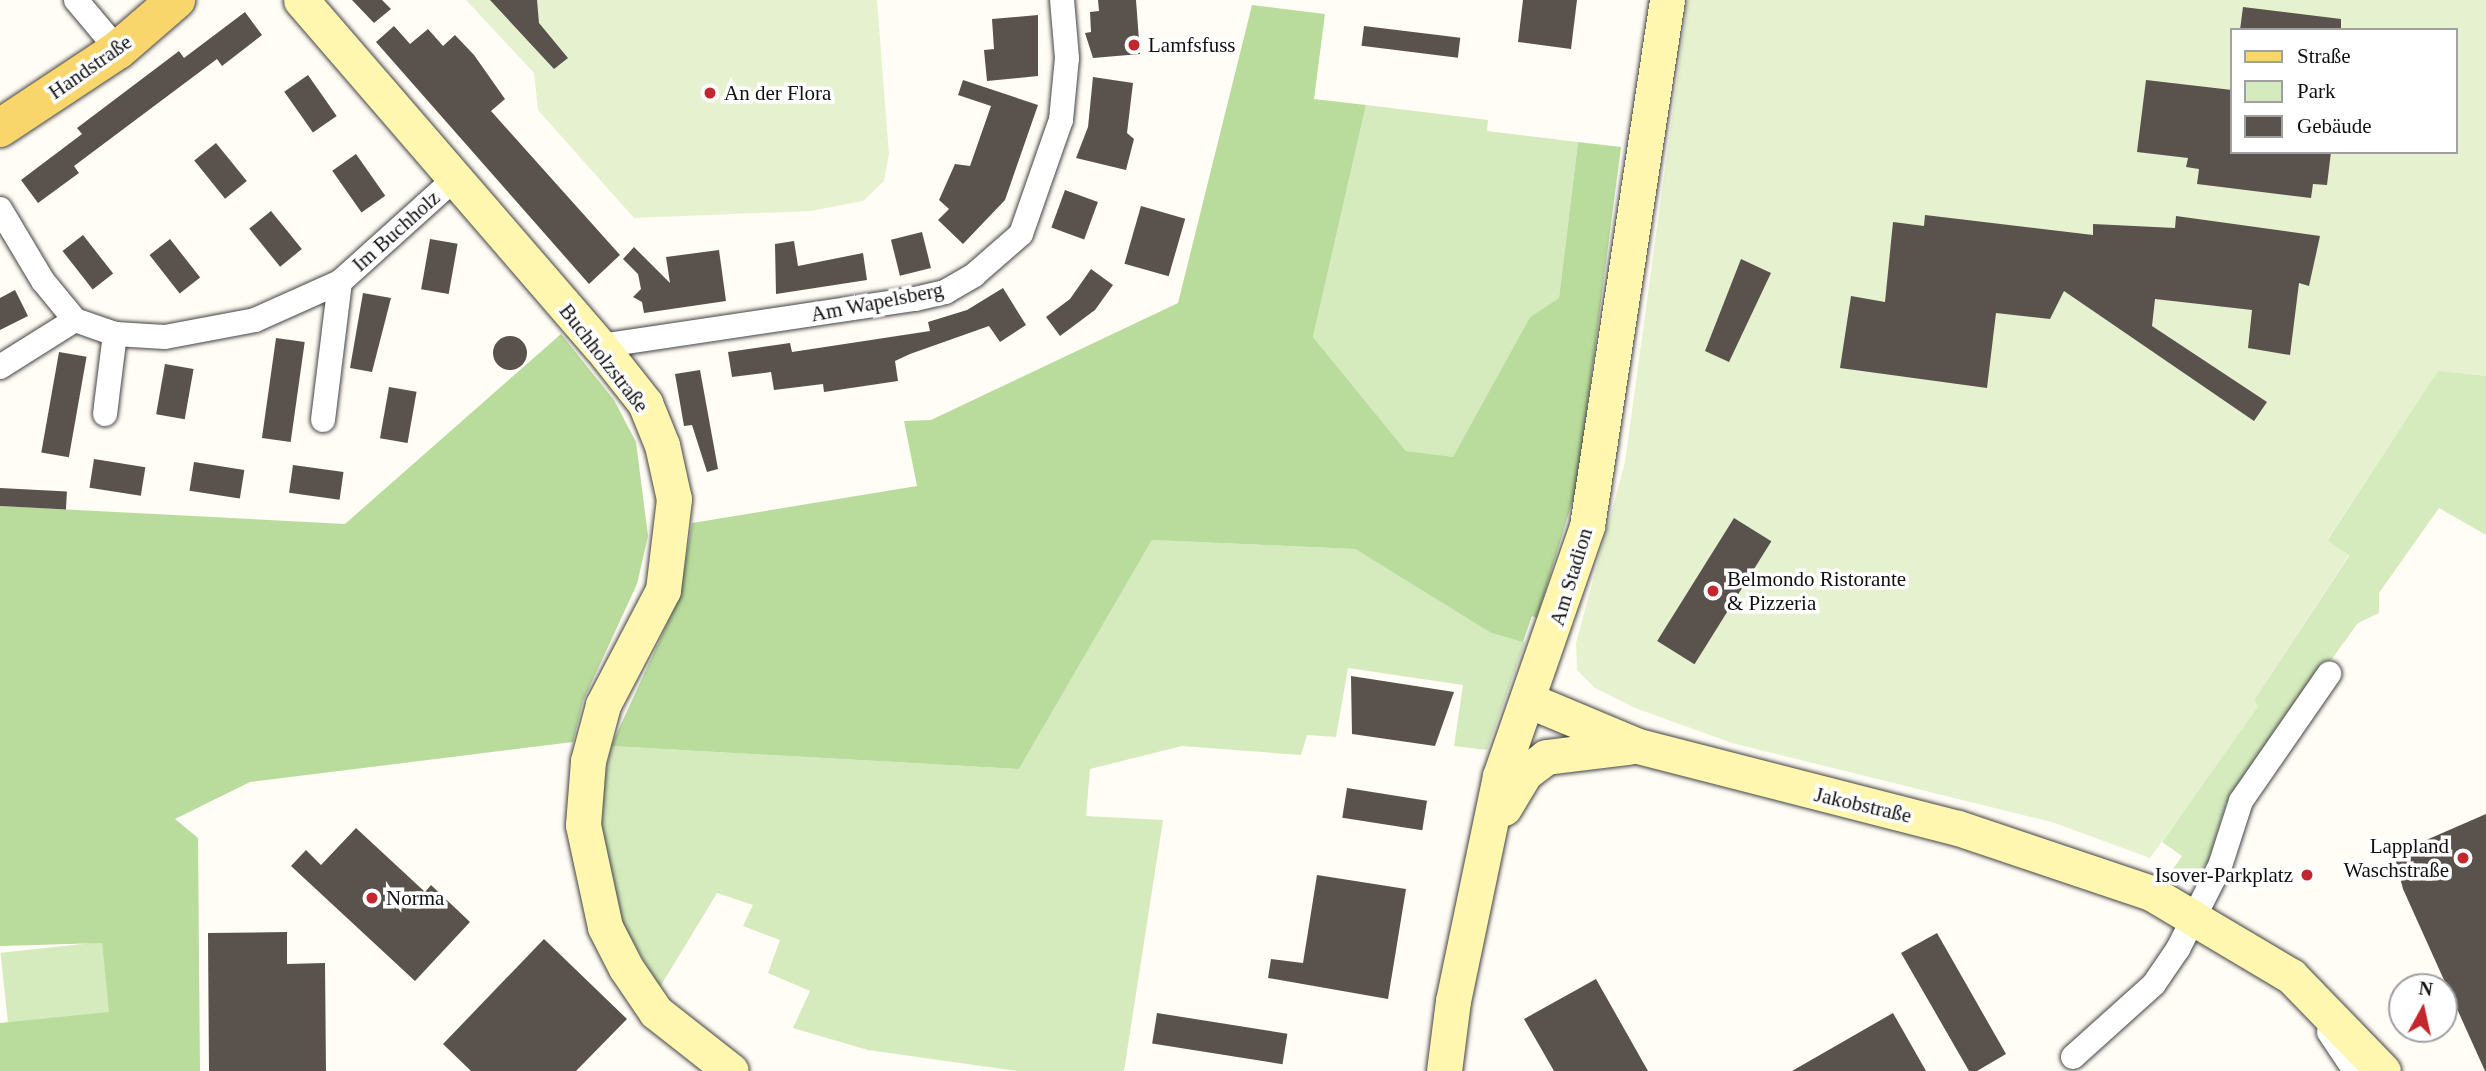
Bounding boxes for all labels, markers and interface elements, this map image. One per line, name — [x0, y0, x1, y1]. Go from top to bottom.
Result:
legend — [2230, 28, 2458, 154]
street label: Handstraße — [44, 29, 136, 105]
place label: Lamfsfuss — [1148, 32, 1235, 58]
marker: Lamfsfuss — [1126, 37, 1142, 53]
text: Straße — [2297, 44, 2351, 68]
text: Park — [2297, 79, 2336, 103]
place label: An der Flora — [724, 80, 831, 106]
marker: An der Flora — [702, 85, 718, 101]
text: Gebäude — [2297, 114, 2372, 138]
street label: Im Buchholz — [347, 185, 445, 277]
street label: Am Wapelsberg — [808, 277, 946, 327]
street label: Buchholzstraße — [554, 299, 654, 417]
street label: Am Stadion — [1544, 525, 1598, 629]
place label: Belmondo Ristorante & Pizzeria — [1727, 566, 1906, 616]
marker: Belmondo Ristorante & Pizzeria — [1705, 583, 1721, 599]
street label: Jakobstraße — [1812, 782, 1914, 828]
place label: Lappland Waschstraße — [2343, 833, 2449, 883]
marker: Lappland Waschstraße — [2455, 850, 2471, 866]
place label: Isover-Parkplatz — [2155, 862, 2293, 888]
marker: Isover-Parkplatz — [2299, 867, 2315, 883]
place label: Norma — [386, 885, 444, 911]
marker: Norma — [364, 890, 380, 906]
north arrow — [2388, 973, 2458, 1043]
text: N — [2417, 977, 2434, 1000]

